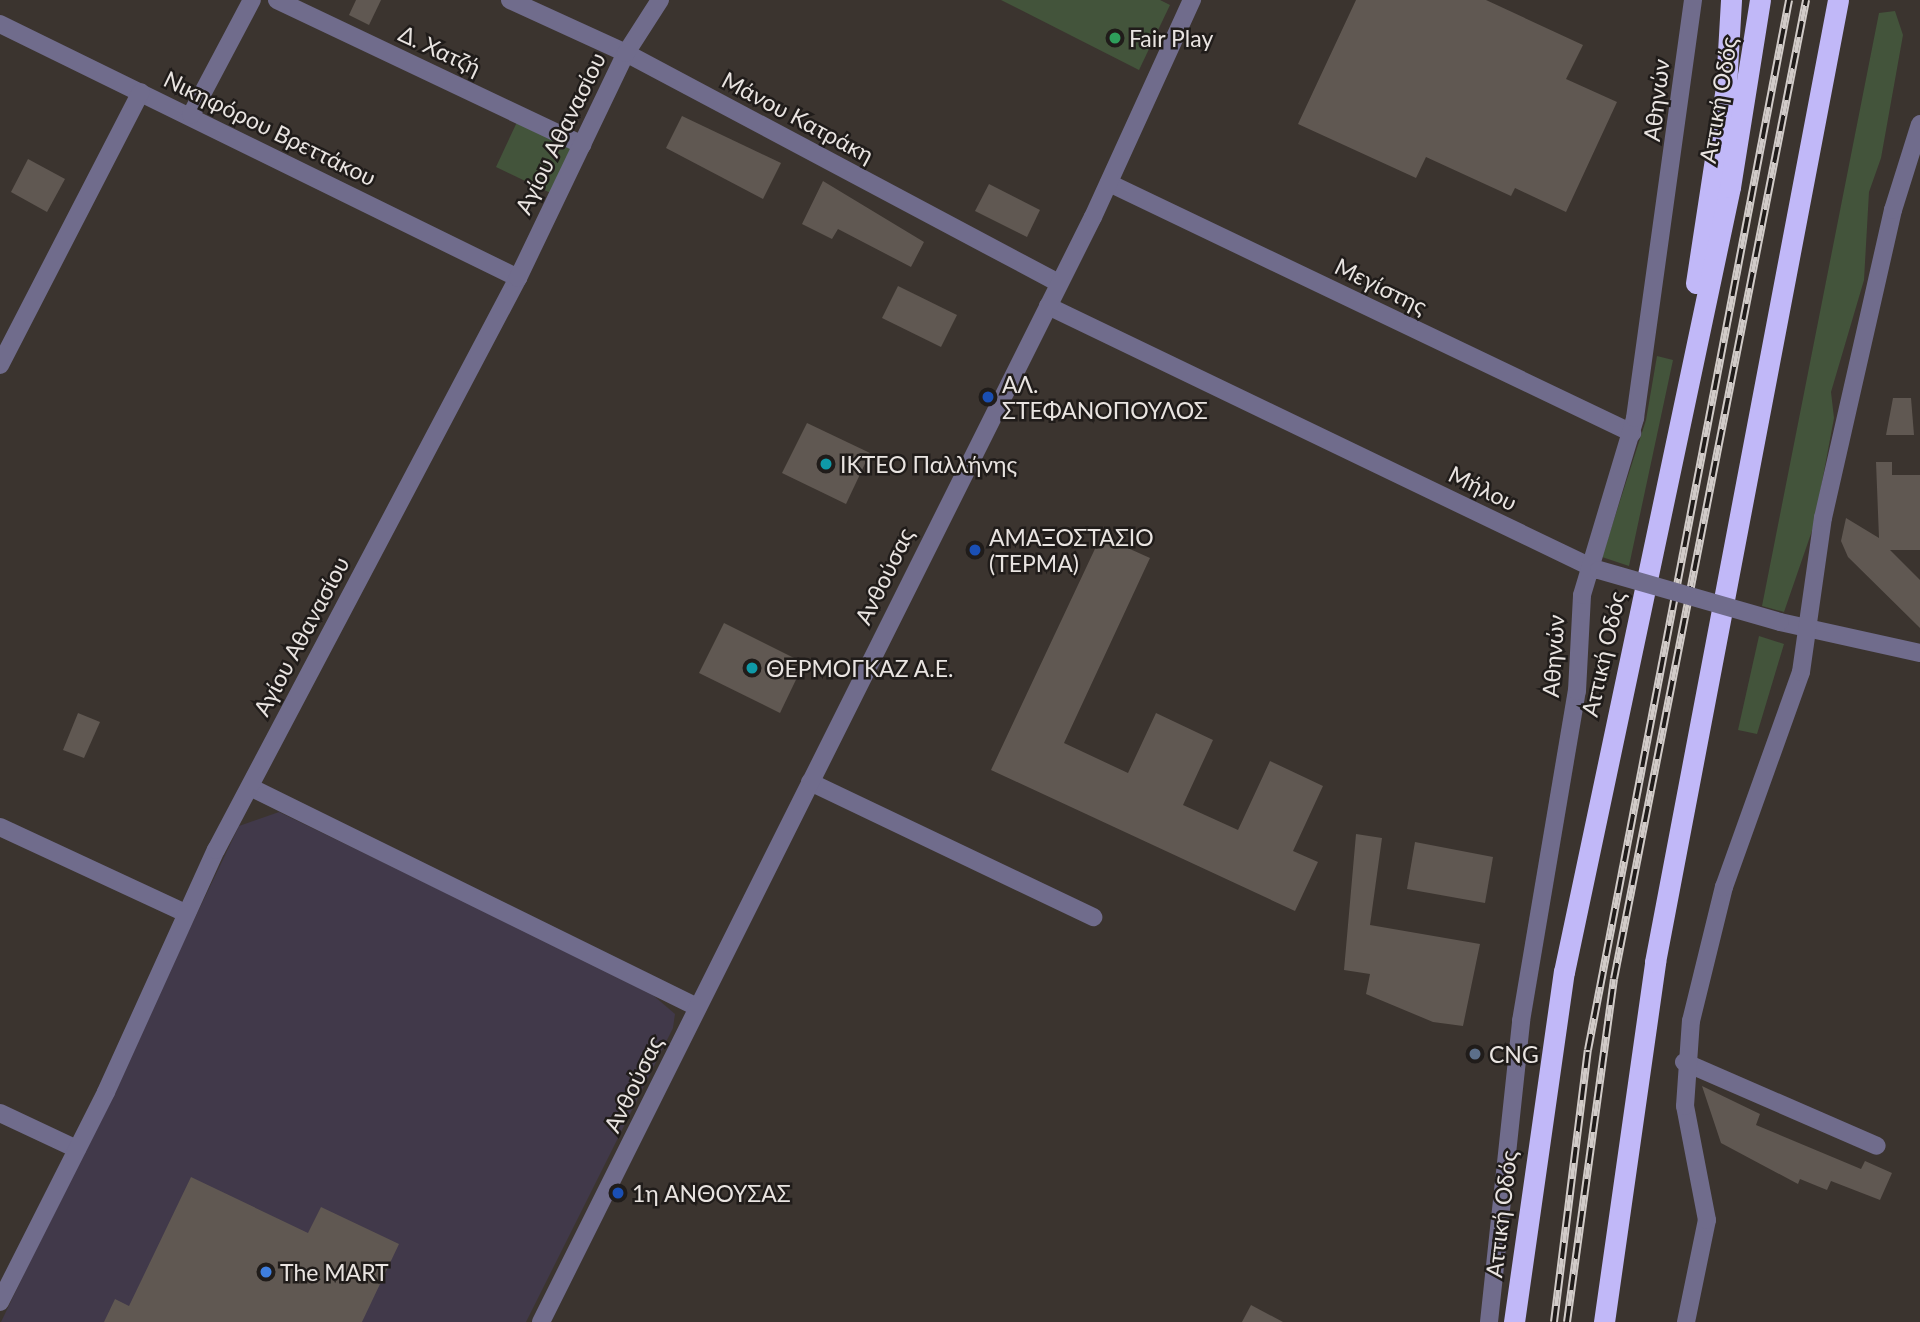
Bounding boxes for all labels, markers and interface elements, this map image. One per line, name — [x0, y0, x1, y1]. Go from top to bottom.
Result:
street label: Δ. Χατζή — [395, 19, 485, 81]
place label: Fair Play — [1129, 24, 1214, 52]
marker: Fair Play — [1107, 30, 1123, 46]
street label: Αττική Οδός — [1693, 35, 1743, 165]
street label: Αγίου Αθανασίου — [509, 47, 611, 219]
street label: Αθηνών — [1637, 57, 1675, 143]
street label: Νικηφόρου Βρεττάκου — [159, 65, 381, 191]
street label: Μάνου Κατράκη — [717, 65, 879, 169]
street label: Μεγίστης — [1331, 252, 1431, 320]
place label: ΑΛ. ΣΤΕΦΑΝΟΠΟΥΛΟΣ — [1002, 370, 1208, 424]
marker: ΑΛ. ΣΤΕΦΑΝΟΠΟΥΛΟΣ — [980, 389, 996, 405]
place label: ΙΚΤΕΟ Παλλήνης — [840, 450, 1017, 478]
marker: ΙΚΤΕΟ Παλλήνης — [818, 456, 834, 472]
street label: Μήλου — [1444, 460, 1522, 516]
street label: Ανθούσας — [849, 523, 919, 629]
place label: ΑΜΑΞΟΣΤΑΣΙΟ (ΤΕΡΜΑ) — [989, 523, 1154, 577]
marker: ΑΜΑΞΟΣΤΑΣΙΟ (ΤΕΡΜΑ) — [967, 542, 983, 558]
street label: Αγίου Αθανασίου — [247, 551, 355, 721]
street label: Αττική Οδός — [1575, 589, 1631, 719]
street label: Αθηνών — [1536, 614, 1570, 698]
place label: ΘΕΡΜΟΓΚΑΖ Α.Ε. — [766, 654, 954, 682]
marker: ΘΕΡΜΟΓΚΑΖ Α.Ε. — [744, 660, 760, 676]
street label: Ανθούσας — [598, 1031, 668, 1137]
place label: CNG — [1489, 1040, 1539, 1068]
marker: CNG — [1467, 1046, 1483, 1062]
street label: Αττική Οδός — [1480, 1149, 1522, 1279]
place label: 1η ΑΝΘΟΥΣΑΣ — [632, 1179, 792, 1207]
marker: 1η ΑΝΘΟΥΣΑΣ — [610, 1185, 626, 1201]
place label: The MART — [280, 1258, 389, 1286]
marker: The MART — [258, 1264, 274, 1280]

